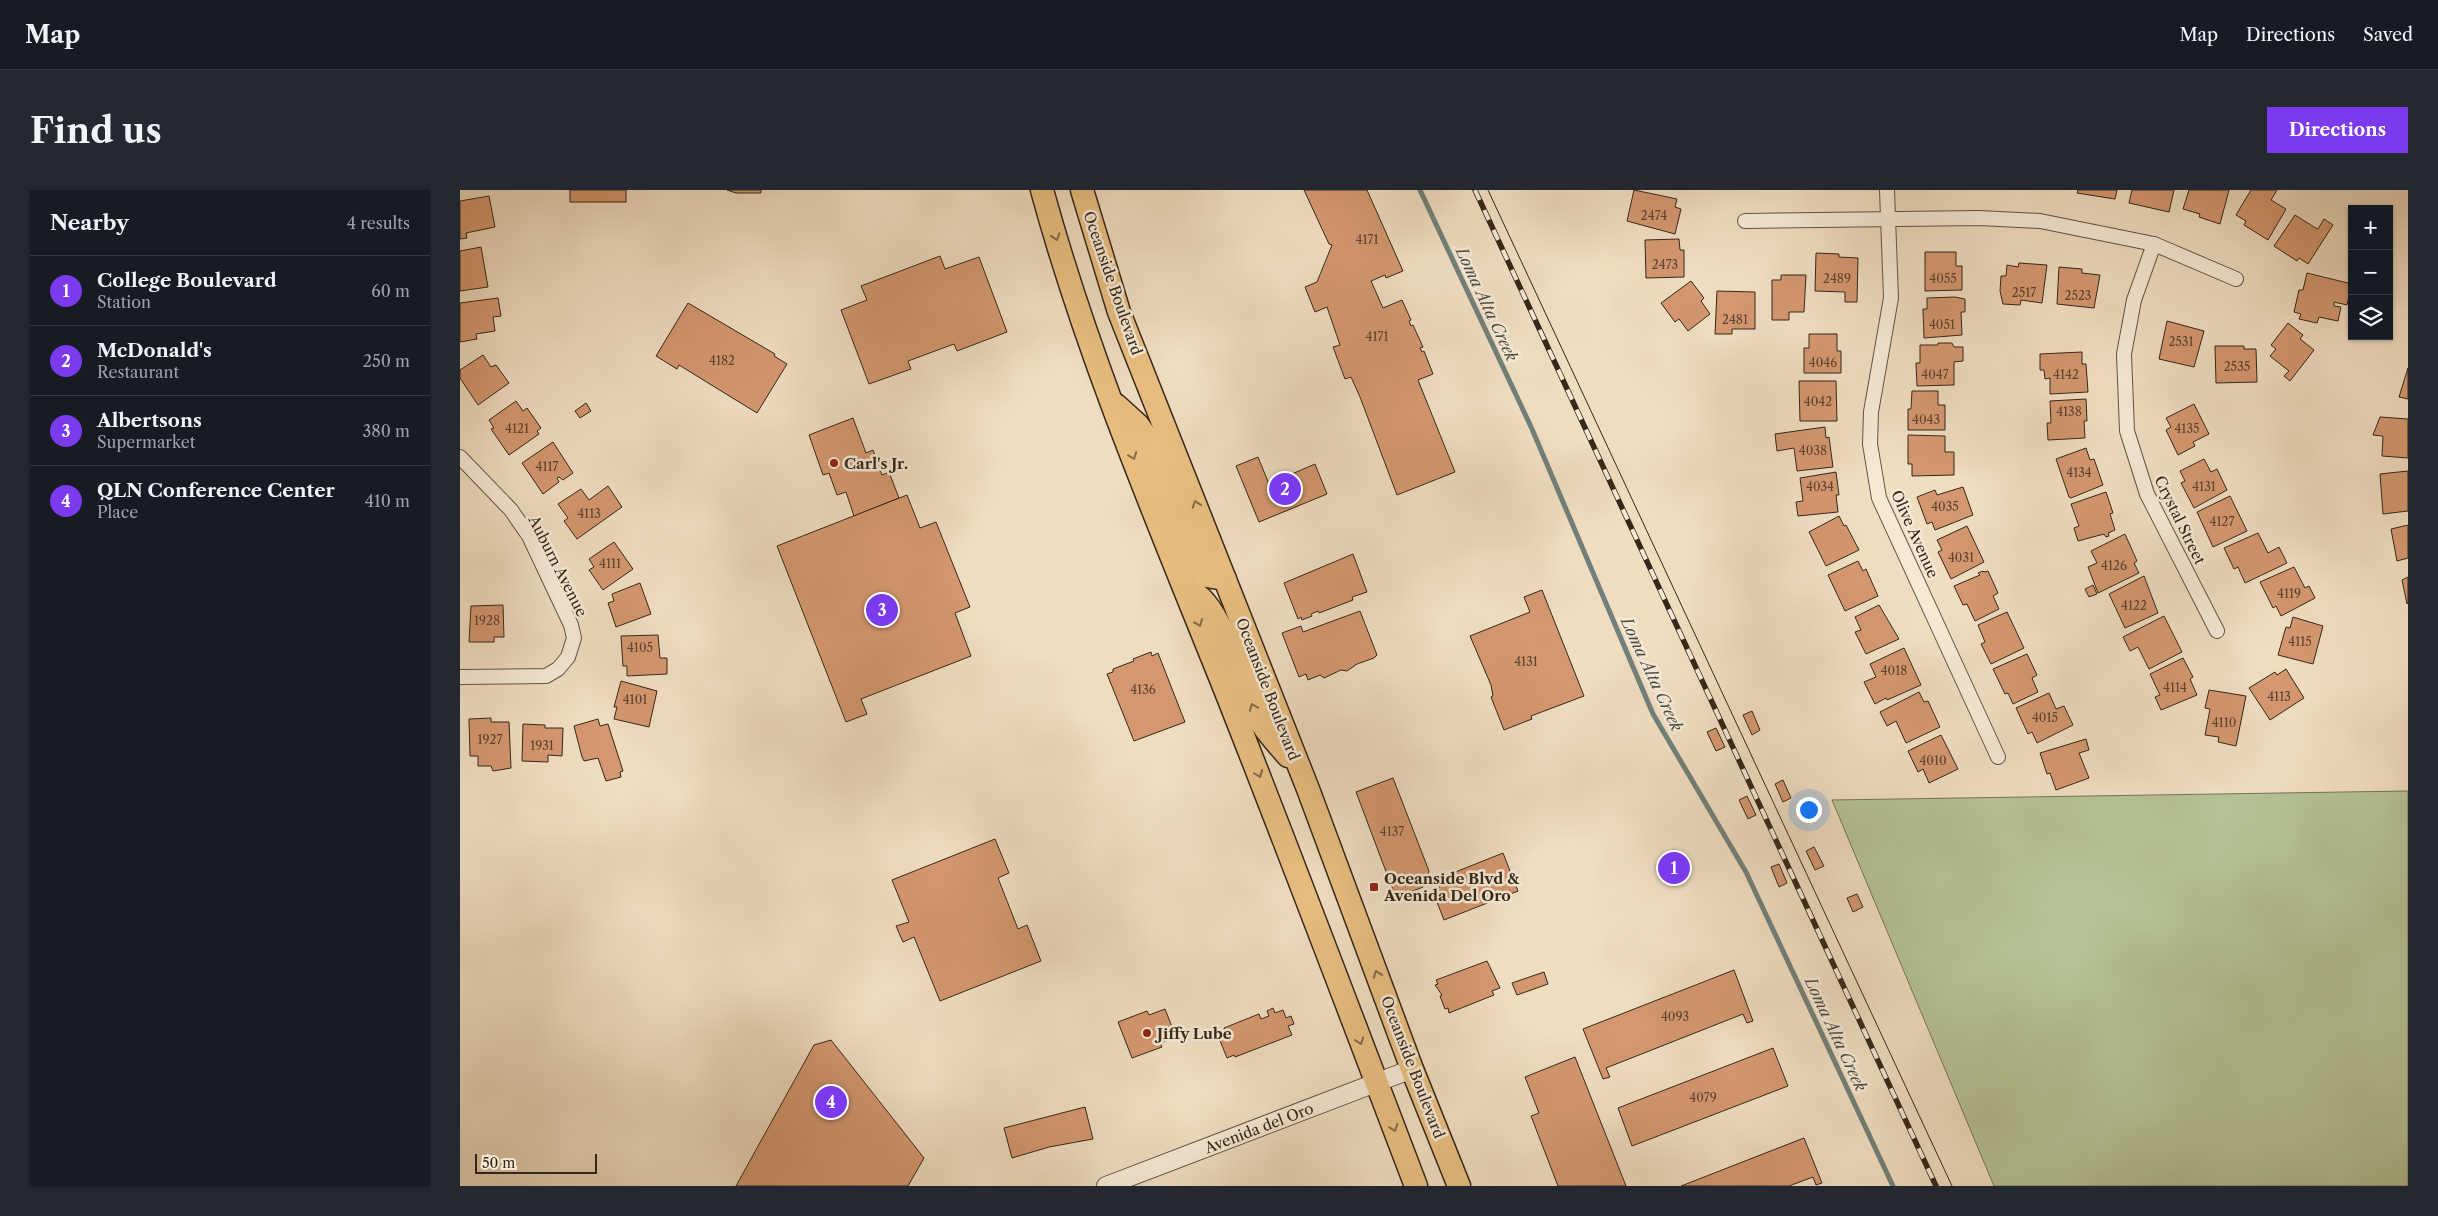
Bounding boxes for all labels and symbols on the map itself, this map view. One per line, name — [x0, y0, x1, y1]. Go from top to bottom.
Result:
house number: 2474 — [1641, 208, 1667, 223]
street label: Oceanside Boulevard — [1079, 209, 1147, 357]
one-way arrow — [1050, 232, 1060, 240]
house number: 4171 — [1356, 232, 1378, 247]
water label: Loma Alta Creek — [1451, 242, 1523, 365]
house number: 2473 — [1652, 257, 1678, 272]
house number: 2489 — [1823, 271, 1851, 286]
house number: 4055 — [1929, 271, 1957, 286]
house number: 2517 — [2012, 285, 2036, 300]
house number: 2523 — [2065, 288, 2091, 303]
house number: 2481 — [1722, 312, 1748, 327]
house number: 4051 — [1929, 317, 1955, 332]
house number: 4171 — [1366, 329, 1388, 344]
house number: 2531 — [2168, 334, 2194, 349]
house number: 4182 — [709, 353, 735, 368]
house number: 4046 — [1809, 355, 1837, 370]
house number: 2535 — [2224, 359, 2250, 374]
house number: 4047 — [1921, 367, 1949, 382]
house number: 4142 — [2053, 367, 2079, 382]
house number: 4042 — [1804, 394, 1832, 409]
house number: 4138 — [2056, 404, 2082, 419]
house number: 4043 — [1912, 412, 1940, 427]
house number: 4121 — [505, 421, 529, 436]
house number: 4135 — [2174, 421, 2200, 436]
house number: 4038 — [1799, 443, 1827, 458]
one-way arrow — [1127, 451, 1137, 460]
place label: Carl's Jr. — [844, 454, 908, 473]
marker: Carl's Jr. — [828, 457, 840, 469]
house number: 4117 — [536, 459, 559, 474]
house number: 4134 — [2066, 465, 2092, 480]
pin: 2 — [1269, 470, 1301, 508]
street label: Crystal Street — [2150, 472, 2210, 568]
house number: 4034 — [1806, 479, 1834, 494]
house number: 4131 — [2192, 479, 2216, 494]
street label: Olive Avenue — [1887, 487, 1943, 581]
house number: 4035 — [1931, 499, 1959, 514]
one-way arrow — [1192, 500, 1202, 509]
house number: 4113 — [577, 506, 601, 521]
street label: Auburn Avenue — [524, 511, 592, 620]
house number: 4127 — [2210, 514, 2234, 529]
house number: 4031 — [1948, 550, 1974, 565]
house number: 4111 — [599, 556, 621, 571]
house number: 4126 — [2101, 558, 2127, 573]
house number: 4119 — [2277, 586, 2301, 601]
pin: 3 — [866, 591, 898, 629]
house number: 4122 — [2121, 598, 2147, 613]
water label: Loma Alta Creek — [1616, 612, 1688, 735]
house number: 1928 — [474, 613, 500, 628]
street label: Oceanside Boulevard — [1232, 615, 1304, 763]
one-way arrow — [1193, 619, 1203, 627]
house number: 4115 — [2288, 634, 2312, 649]
house number: 4105 — [627, 640, 653, 655]
house number: 4131 — [1514, 654, 1538, 669]
house number: 4018 — [1881, 663, 1907, 678]
house number: 4114 — [2163, 680, 2187, 695]
house number: 4136 — [1130, 682, 1156, 697]
house number: 4113 — [2267, 689, 2291, 704]
house number: 4101 — [623, 692, 647, 707]
one-way arrow — [1249, 703, 1260, 712]
house number: 4015 — [2032, 710, 2058, 725]
house number: 4110 — [2212, 715, 2236, 730]
house number: 1927 — [478, 732, 503, 747]
house number: 1931 — [530, 738, 554, 753]
house number: 4010 — [1919, 753, 1947, 768]
one-way arrow — [1253, 769, 1263, 778]
your location — [1796, 797, 1822, 823]
house number: 4137 — [1380, 824, 1404, 839]
pin: 1 — [1658, 849, 1690, 887]
place label: Oceanside Blvd & Avenida Del Oro — [1383, 869, 1520, 905]
marker: Oceanside Blvd & Avenida Del Oro — [1368, 881, 1380, 893]
one-way arrow — [1373, 970, 1383, 979]
water label: Loma Alta Creek — [1800, 972, 1872, 1095]
street label: Oceanside Boulevard — [1377, 993, 1449, 1141]
house number: 4093 — [1661, 1009, 1689, 1024]
place label: Jiffy Lube — [1154, 1024, 1232, 1043]
marker: Jiffy Lube — [1141, 1027, 1153, 1039]
one-way arrow — [1354, 1036, 1364, 1045]
pin: 4 — [815, 1083, 847, 1121]
house number: 4079 — [1689, 1090, 1717, 1105]
street label: Avenida del Oro — [1201, 1099, 1316, 1158]
one-way arrow — [1388, 1123, 1398, 1132]
scale bar — [475, 1151, 598, 1174]

